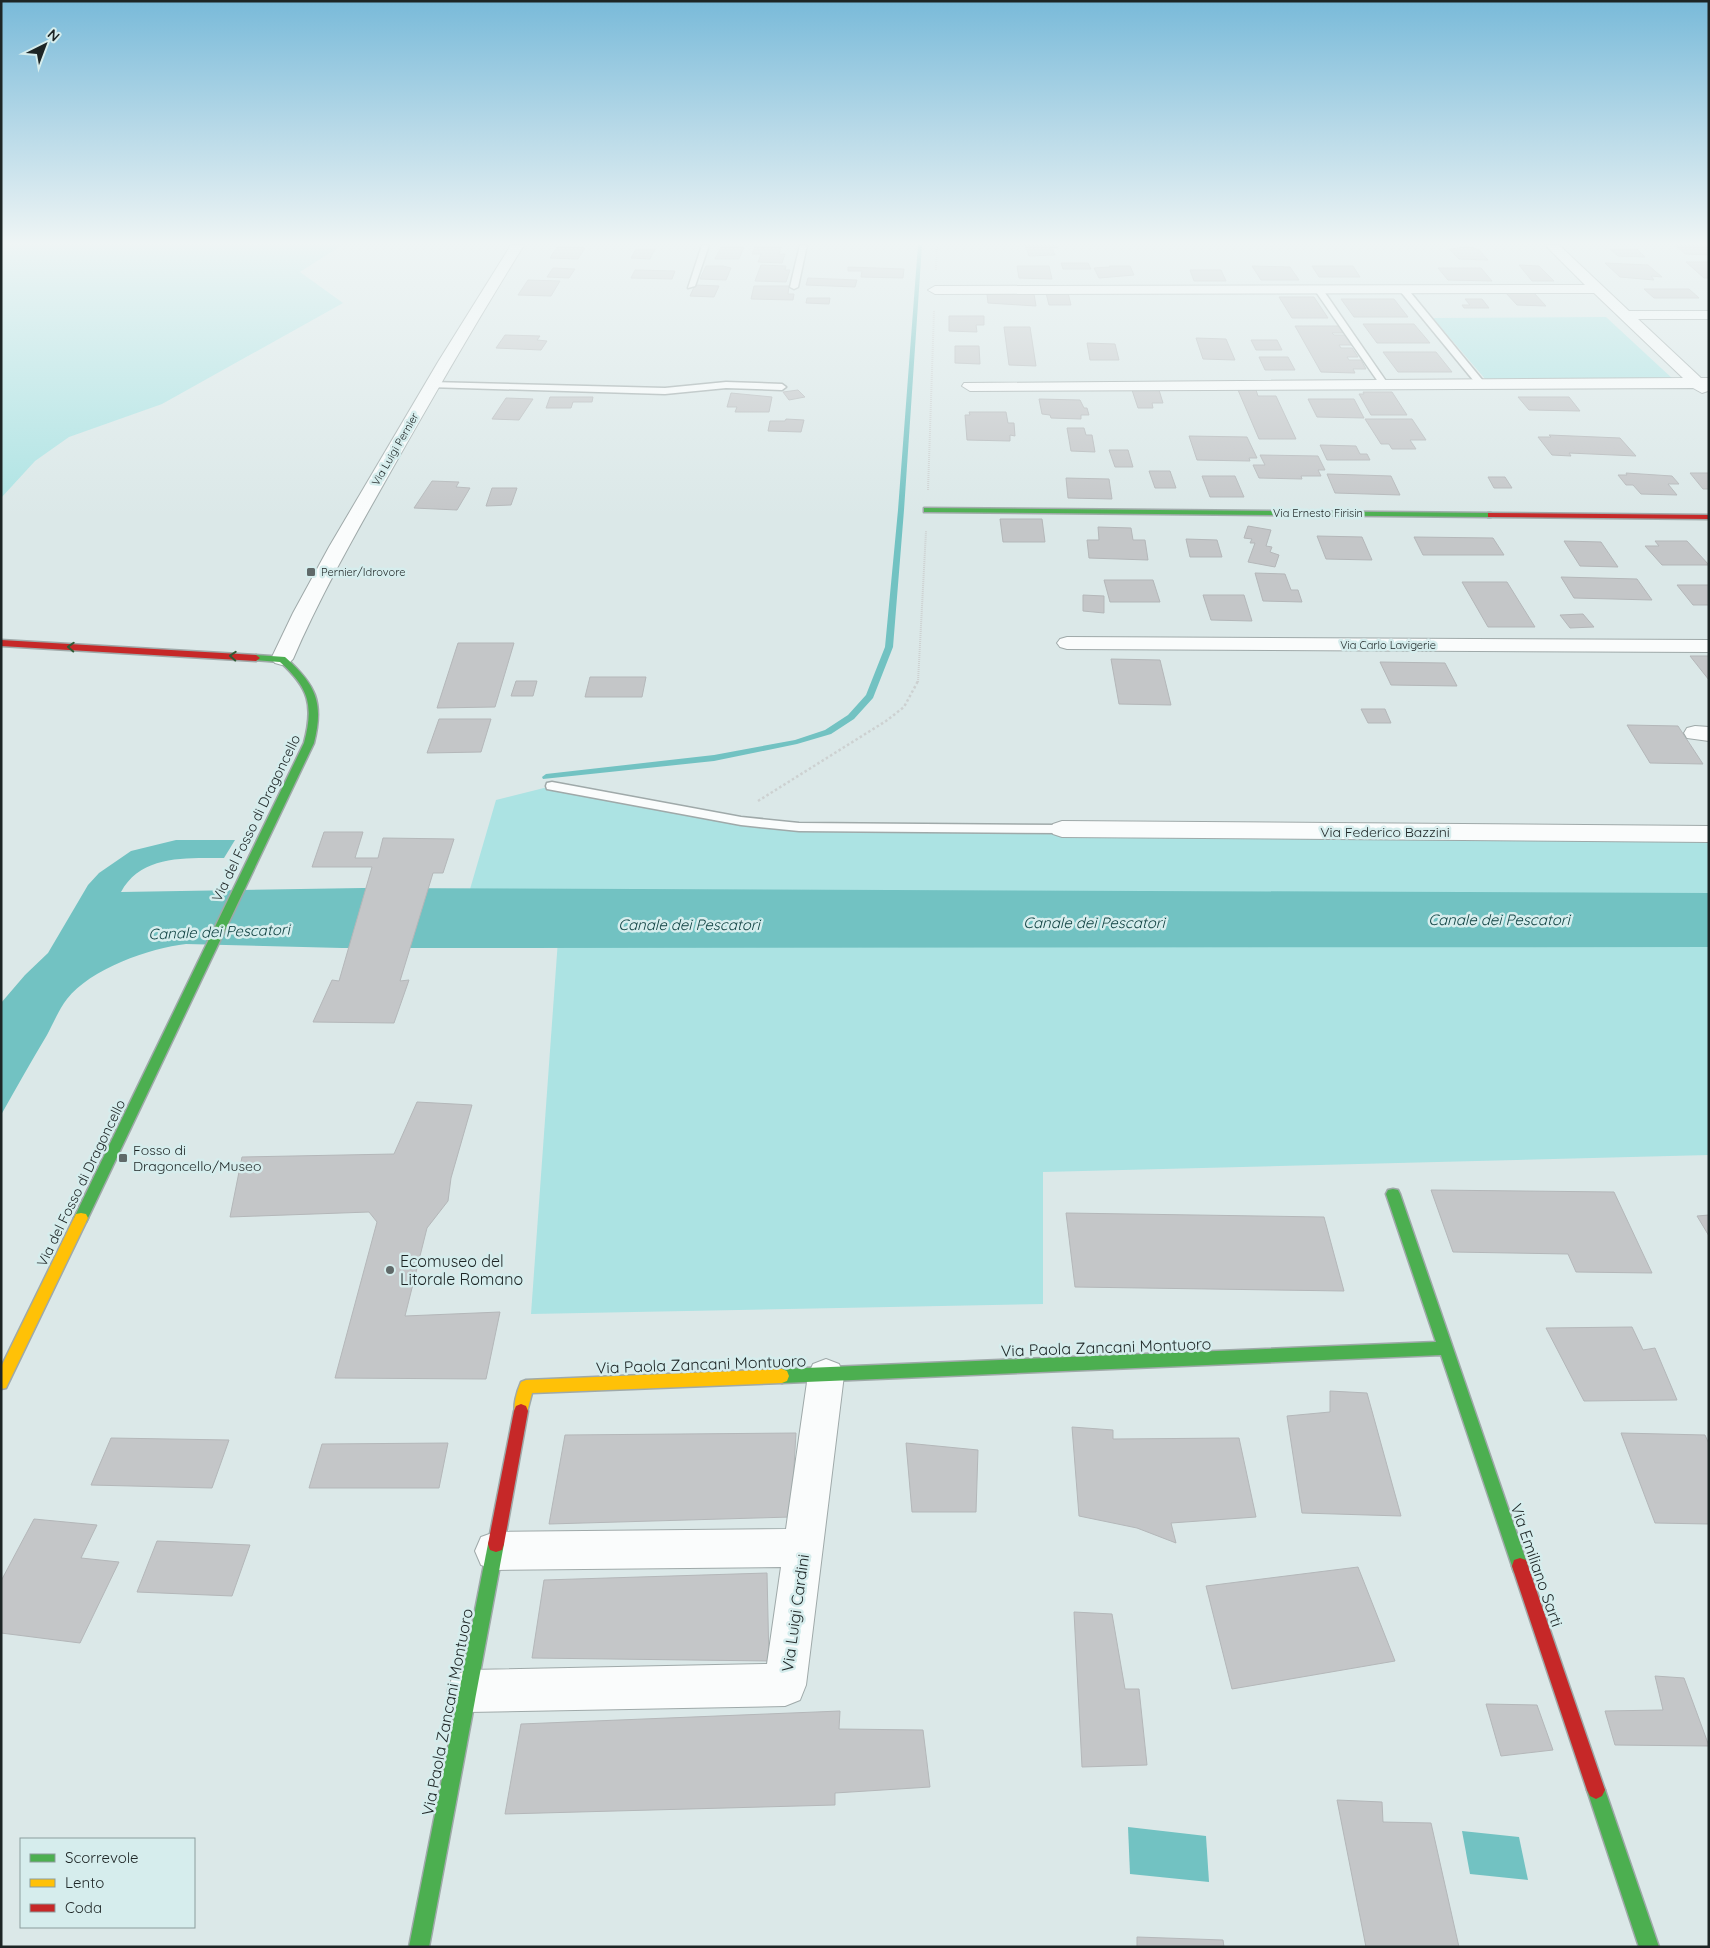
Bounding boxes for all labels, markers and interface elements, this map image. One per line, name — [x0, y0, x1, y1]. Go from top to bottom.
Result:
north arrow — [20, 20, 70, 70]
text: N — [44, 25, 64, 45]
street label: Via Luigi Pernier — [368, 409, 422, 488]
street label: Via Ernesto Firisin — [1273, 506, 1363, 520]
place label: Pernier/Idrovore — [321, 565, 405, 579]
marker: Pernier/Idrovore — [305, 566, 317, 578]
street label: Via Carlo Lavigerie — [1340, 638, 1436, 652]
one-way arrow — [67, 642, 75, 653]
one-way arrow — [229, 651, 237, 662]
street label: Via del Fosso di Dragoncello — [208, 732, 304, 904]
street label: Via Federico Bazzini — [1320, 823, 1450, 841]
water label: Canale dei Pescatori — [1428, 910, 1572, 929]
water label: Canale dei Pescatori — [1023, 913, 1167, 932]
water label: Canale dei Pescatori — [618, 915, 762, 934]
water label: Canale dei Pescatori — [148, 919, 292, 943]
street label: Via del Fosso di Dragoncello — [33, 1097, 129, 1269]
place label: Fosso di Dragoncello/Museo — [133, 1141, 261, 1175]
marker: Fosso di Dragoncello/Museo — [117, 1152, 129, 1164]
place label: Ecomuseo del Litorale Romano — [400, 1251, 523, 1289]
marker: Ecomuseo del Litorale Romano — [384, 1264, 396, 1276]
street label: Via Paola Zancani Montuoro — [1000, 1333, 1212, 1361]
street label: Via Paola Zancani Montuoro — [595, 1350, 807, 1378]
street label: Via Emiliano Sarti — [1507, 1501, 1567, 1629]
street label: Via Luigi Cardini — [777, 1553, 813, 1673]
street label: Via Paola Zancani Montuoro — [417, 1607, 477, 1817]
legend — [20, 1838, 195, 1928]
text: Scorrevole — [65, 1848, 139, 1867]
text: Lento — [65, 1873, 104, 1892]
text: Coda — [65, 1898, 102, 1917]

